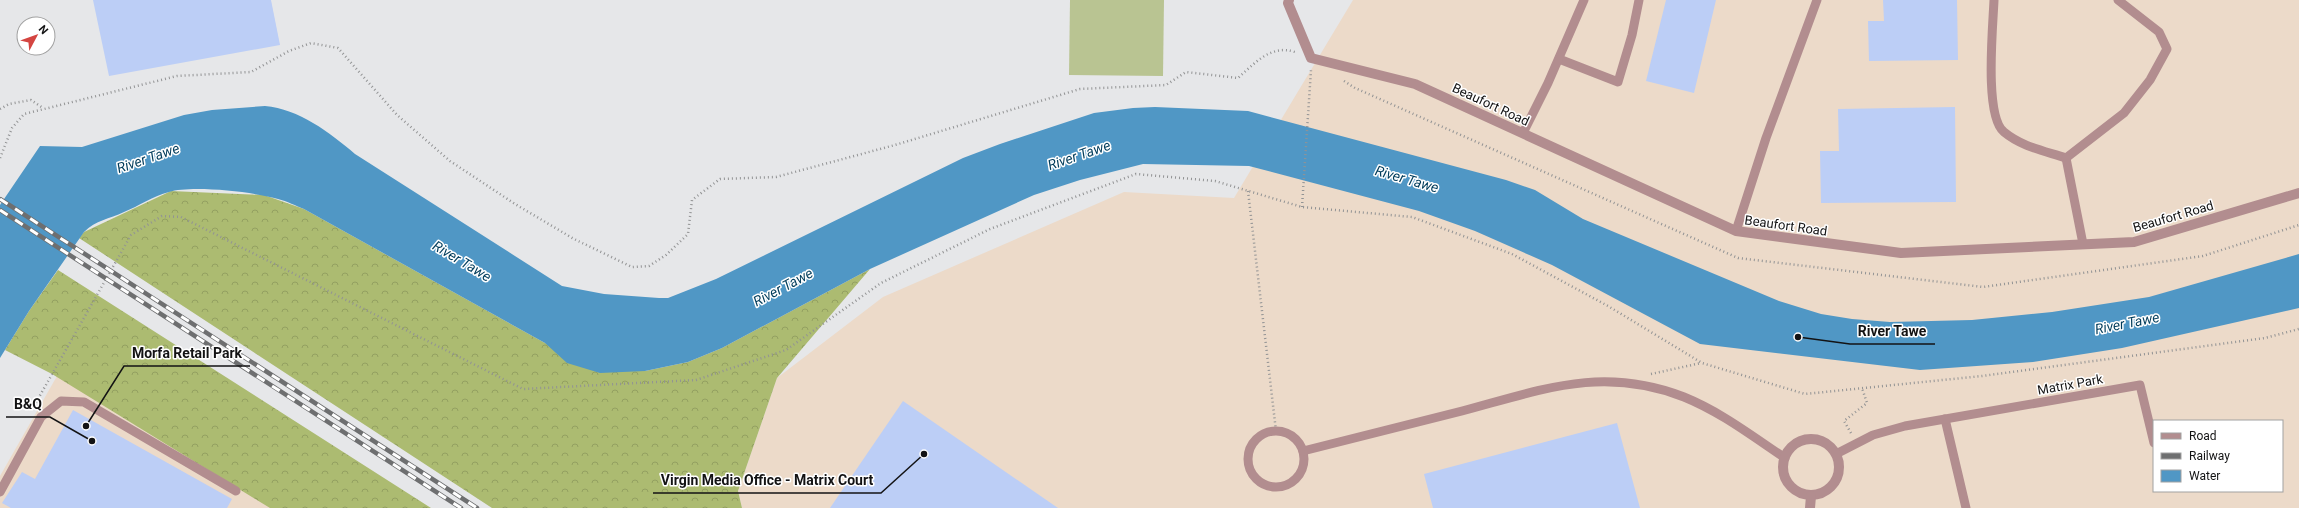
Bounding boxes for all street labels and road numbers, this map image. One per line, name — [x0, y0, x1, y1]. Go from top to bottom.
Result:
street label: Beaufort Road — [1450, 80, 1532, 129]
street label: Beaufort Road — [2131, 198, 2215, 235]
street label: Beaufort Road — [1744, 212, 1828, 239]
street label: Matrix Park — [2036, 371, 2104, 398]

